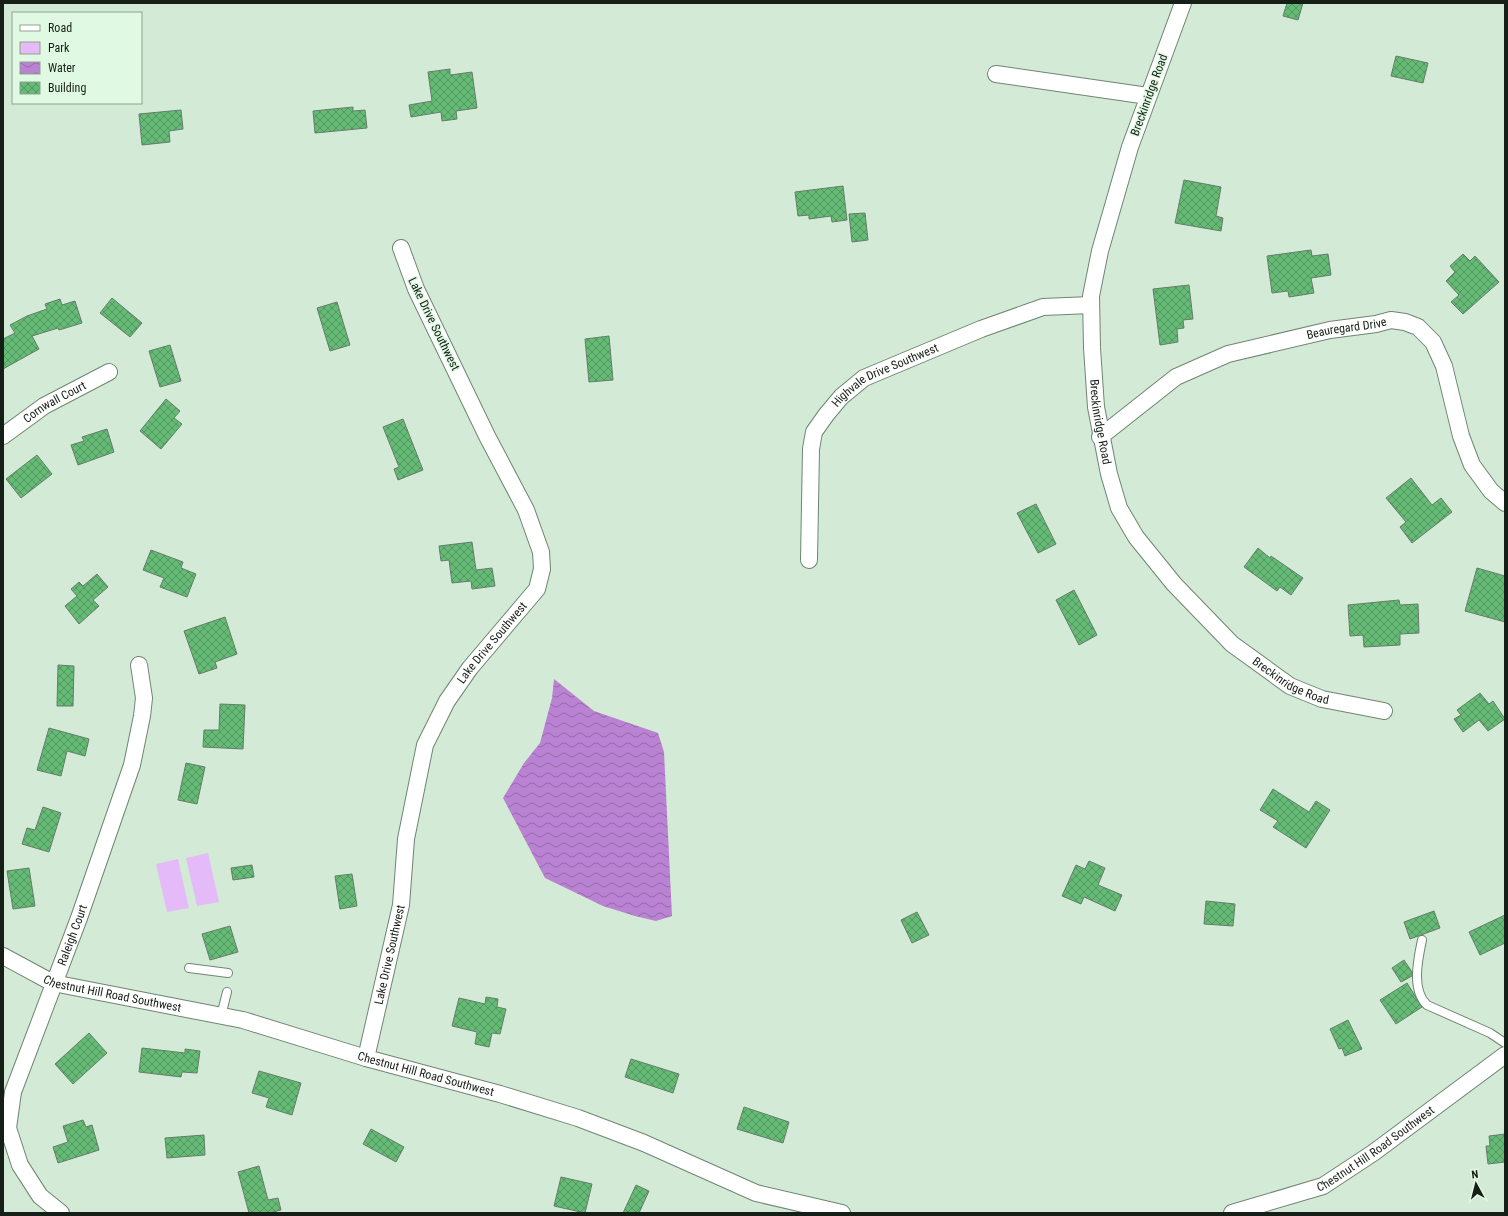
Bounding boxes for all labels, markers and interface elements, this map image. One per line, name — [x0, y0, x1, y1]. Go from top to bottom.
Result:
legend — [12, 12, 142, 104]
text: Road — [48, 21, 72, 35]
text: Park — [48, 41, 70, 55]
street label: Breckinridge Road — [1128, 52, 1170, 138]
text: Water — [48, 61, 76, 75]
text: Building — [48, 81, 86, 95]
street label: Lake Drive Southwest — [405, 275, 463, 373]
street label: Beauregard Drive — [1305, 314, 1388, 342]
street label: Highvale Drive Southwest — [829, 341, 941, 410]
street label: Cornwall Court — [21, 378, 89, 426]
street label: Breckinridge Road — [1087, 379, 1114, 466]
street label: Lake Drive Southwest — [454, 599, 530, 686]
street label: Breckinridge Road — [1250, 654, 1330, 707]
street label: Raleigh Court — [55, 902, 90, 967]
street label: Lake Drive Southwest — [371, 903, 408, 1006]
street label: Chestnut Hill Road Southwest — [41, 972, 183, 1015]
street label: Chestnut Hill Road Southwest — [356, 1049, 496, 1099]
street label: Chestnut Hill Road Southwest — [1315, 1103, 1437, 1194]
north arrow — [1456, 1164, 1496, 1204]
text: N — [1471, 1168, 1479, 1181]

